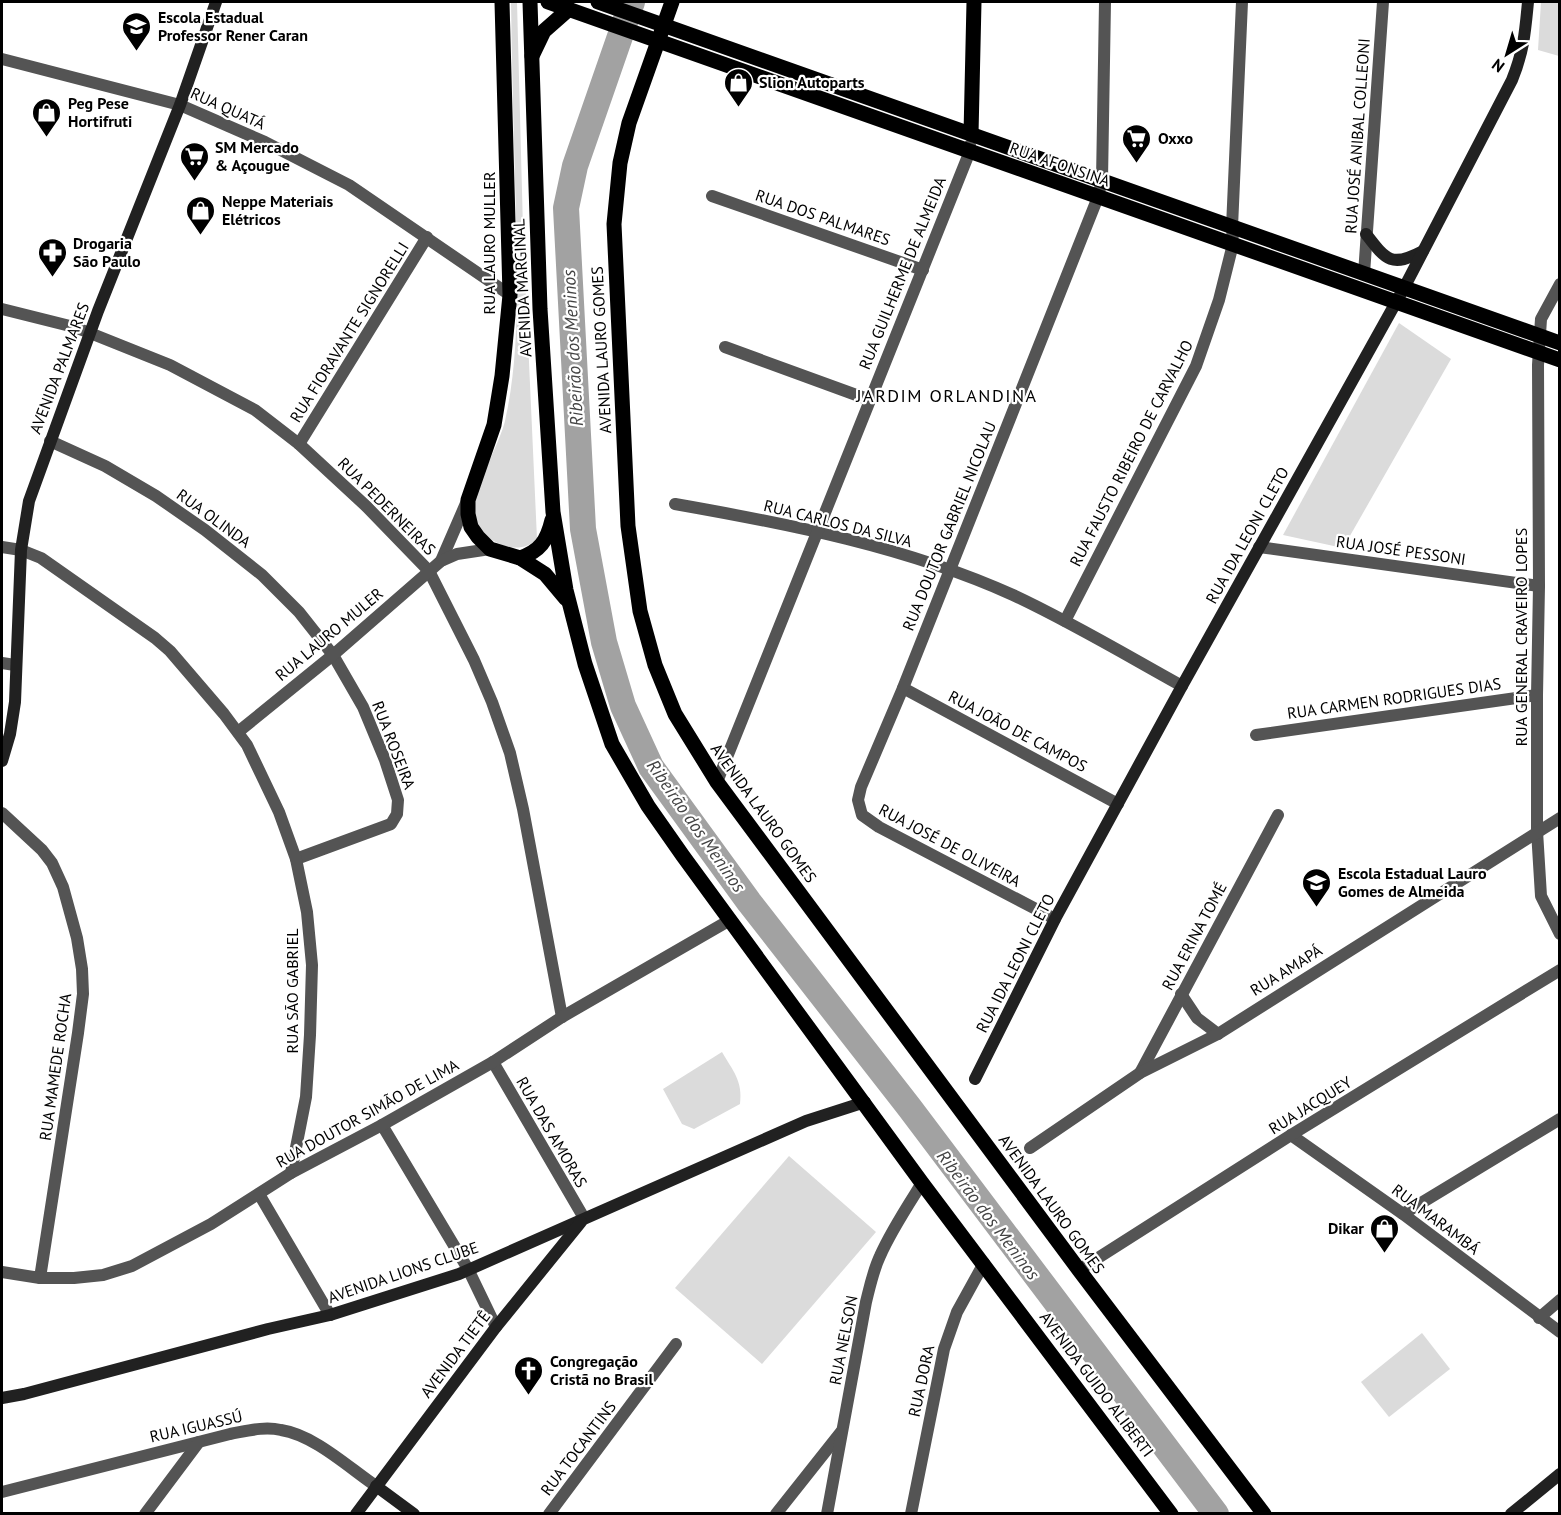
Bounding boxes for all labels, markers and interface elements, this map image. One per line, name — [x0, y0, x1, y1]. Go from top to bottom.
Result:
place label: Escola Estadual Professor Rener Caran — [158, 7, 308, 45]
school or university icon: Escola Estadual Professor Rener Caran — [121, 10, 153, 52]
north arrow — [1477, 24, 1537, 84]
street label: RUA JOSÉ ANIBAL COLLEONI — [1340, 38, 1374, 234]
text: N — [1488, 55, 1508, 77]
shop icon: Slion Autoparts — [722, 66, 754, 108]
place label: Slion Autoparts — [759, 72, 865, 92]
street label: RUA QUATÁ — [187, 83, 269, 134]
place label: Peg Pese Hortifruti — [68, 93, 132, 131]
shop icon: Peg Pese Hortifruti — [31, 96, 63, 138]
supermarket icon: Oxxo — [1121, 122, 1153, 164]
place label: Oxxo — [1158, 128, 1194, 148]
place label: SM Mercado & Açougue — [215, 137, 299, 175]
street label: RUA AFONSINA — [1007, 137, 1114, 191]
supermarket icon: SM Mercado & Açougue — [178, 140, 210, 182]
street label: RUA LAURO MULLER — [479, 172, 499, 314]
street label: RUA GUILHERME DE ALMEIDA — [854, 173, 950, 372]
street label: RUA DOS PALMARES — [753, 185, 893, 249]
place label: Neppe Materiais Elétricos — [222, 191, 334, 229]
shop icon: Neppe Materiais Elétricos — [185, 194, 217, 236]
street label: AVENIDA MARGINAL — [508, 218, 536, 358]
place label: Drogaria São Paulo — [73, 233, 141, 271]
pharmacy icon: Drogaria São Paulo — [36, 236, 68, 278]
street label: RUA FIORAVANTE SIGNORELLI — [285, 238, 413, 426]
street label: AVENIDA LAURO GOMES — [587, 266, 615, 434]
water label: Ribeirão dos Meninos — [557, 268, 588, 427]
street label: AVENIDA PALMARES — [25, 300, 93, 436]
street label: RUA FAUSTO RIBEIRO DE CARVALHO — [1065, 336, 1197, 570]
district label: JARDIM ORLANDINA — [855, 384, 1038, 407]
street label: RUA DOUTOR GABRIEL NICOLAU — [898, 418, 1000, 634]
street label: RUA PEDERNEIRAS — [334, 453, 440, 559]
street label: RUA IDA LEONI CLETO — [1201, 463, 1293, 607]
street label: RUA OLINDA — [173, 484, 256, 552]
street label: RUA CARLOS DA SILVA — [762, 495, 915, 551]
street label: RUA GENERAL CRAVEIRO LOPES — [1511, 528, 1531, 746]
street label: RUA JOSÉ PESSONI — [1335, 531, 1467, 569]
street label: RUA LAURO MULER — [271, 583, 387, 685]
street label: RUA CARMEN RODRIGUES DIAS — [1286, 673, 1502, 723]
street label: RUA JOÃO DE CAMPOS — [945, 686, 1091, 776]
street label: RUA ROSEIRA — [368, 698, 420, 793]
street label: AVENIDA LAURO GOMES — [707, 739, 821, 887]
water label: Ribeirão dos Meninos — [642, 755, 751, 897]
street label: RUA JOSÉ DE OLIVEIRA — [876, 799, 1025, 891]
place label: Escola Estadual Lauro Gomes de Almeida — [1338, 863, 1487, 901]
school or university icon: Escola Estadual Lauro Gomes de Almeida — [1301, 866, 1333, 908]
street label: RUA ERINA TOMÉ — [1157, 879, 1231, 993]
street label: RUA IDA LEONI CLETO — [971, 890, 1059, 1036]
street label: RUA SÃO GABRIEL — [282, 928, 302, 1054]
street label: RUA AMAPÁ — [1246, 940, 1326, 1000]
street label: RUA MAMEDE ROCHA — [35, 991, 75, 1142]
street label: RUA DOUTOR SIMÃO DE LIMA — [272, 1054, 462, 1172]
street label: RUA JACQUEY — [1265, 1072, 1355, 1138]
street label: RUA DAS AMORAS — [512, 1073, 592, 1191]
street label: AVENIDA LAURO GOMES — [995, 1130, 1109, 1278]
water label: Ribeirão dos Meninos — [932, 1145, 1045, 1285]
street label: RUA MARAMBÁ — [1388, 1179, 1484, 1259]
shop icon: Dikar — [1369, 1212, 1401, 1254]
place label: Dikar — [1328, 1218, 1364, 1238]
street label: AVENIDA LIONS CLUBE — [325, 1237, 481, 1307]
street label: RUA NELSON — [825, 1294, 861, 1386]
street label: AVENIDA TIETÊ — [416, 1307, 494, 1401]
street label: AVENIDA GUIDO ALIBERTI — [1036, 1307, 1158, 1461]
street label: RUA DORA — [904, 1343, 938, 1419]
place label: Congregação Cristã no Brasil — [550, 1351, 653, 1389]
church icon: Congregação Cristã no Brasil — [513, 1354, 545, 1396]
street label: RUA TOCANTINS — [536, 1397, 620, 1499]
street label: RUA IGUASSÚ — [148, 1406, 244, 1446]

